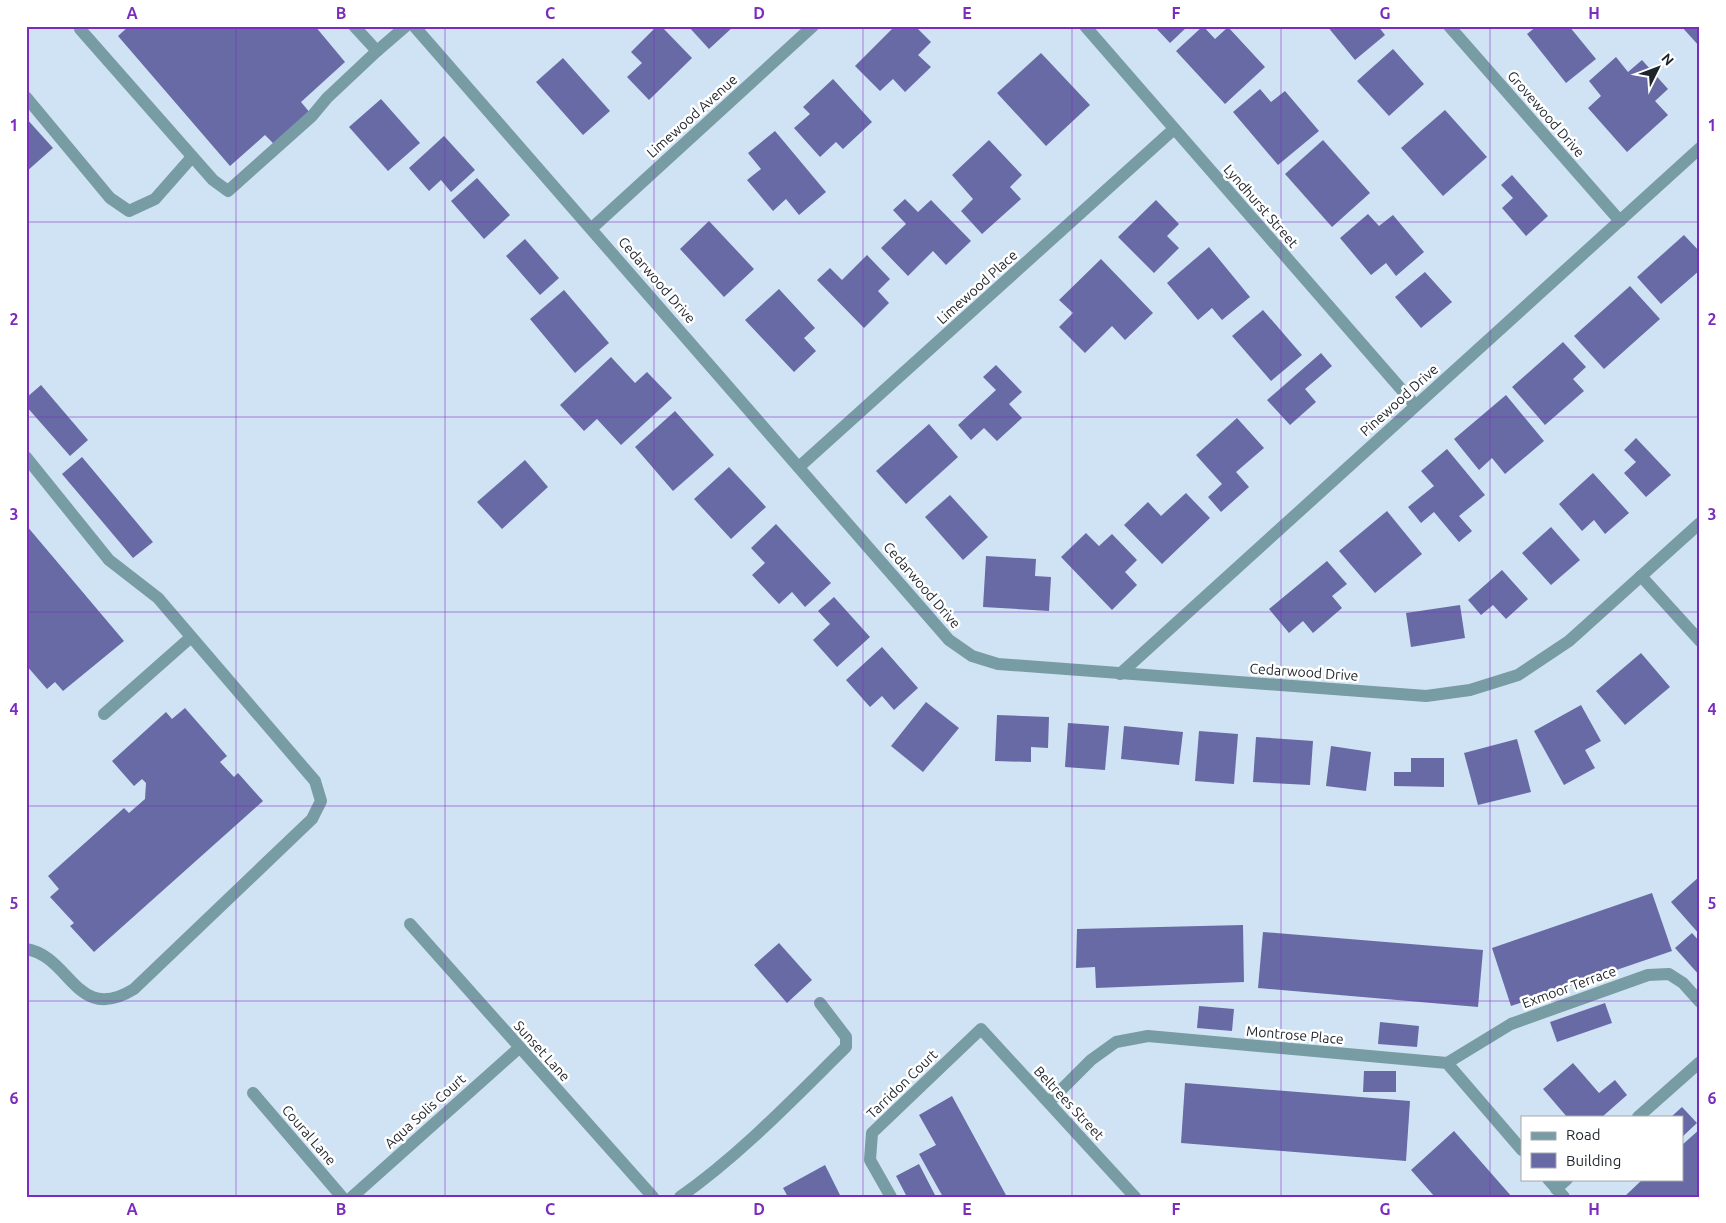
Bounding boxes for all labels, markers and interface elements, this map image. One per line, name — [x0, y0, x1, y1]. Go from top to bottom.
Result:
text: A — [126, 4, 138, 22]
text: B — [336, 4, 346, 22]
text: C — [545, 4, 555, 22]
text: D — [753, 4, 765, 22]
text: E — [962, 4, 972, 22]
text: F — [1172, 4, 1181, 22]
text: G — [1379, 4, 1391, 22]
text: H — [1588, 4, 1600, 22]
north arrow — [1634, 42, 1684, 92]
text: N — [1658, 50, 1677, 69]
street label: Grovewood Drive — [1504, 68, 1588, 160]
street label: Limewood Avenue — [643, 71, 741, 161]
text: 1 — [9, 116, 19, 134]
text: 1 — [1707, 116, 1717, 134]
street label: Lyndhurst Street — [1221, 161, 1302, 251]
street label: Cedarwood Drive — [615, 234, 699, 326]
street label: Limewood Place — [934, 247, 1020, 327]
text: 2 — [9, 310, 19, 328]
text: 2 — [1707, 310, 1717, 328]
street label: Pinewood Drive — [1357, 361, 1441, 439]
text: 3 — [9, 505, 19, 523]
text: 3 — [1707, 505, 1717, 523]
street label: Cedarwood Drive — [880, 539, 964, 631]
street label: Cedarwood Drive — [1249, 660, 1359, 684]
text: 4 — [9, 700, 19, 718]
text: 4 — [1707, 700, 1717, 718]
text: 5 — [9, 894, 19, 912]
text: 5 — [1707, 894, 1717, 912]
street label: Exmoor Terrace — [1520, 963, 1618, 1011]
street label: Sunset Lane — [511, 1017, 573, 1085]
street label: Montrose Place — [1246, 1023, 1344, 1047]
street label: Tarridon Court — [863, 1046, 941, 1122]
street label: Beltrees Street — [1031, 1063, 1108, 1144]
street label: Aqua Solis Court — [381, 1070, 469, 1151]
text: 6 — [9, 1089, 19, 1107]
text: 6 — [1707, 1089, 1717, 1107]
street label: Coural Lane — [279, 1102, 339, 1168]
legend — [1521, 1116, 1684, 1180]
text: Road — [1566, 1126, 1601, 1143]
text: Building — [1566, 1152, 1621, 1169]
text: A — [126, 1200, 138, 1218]
text: B — [336, 1200, 346, 1218]
text: C — [545, 1200, 555, 1218]
text: D — [753, 1200, 765, 1218]
text: E — [962, 1200, 972, 1218]
text: F — [1172, 1200, 1181, 1218]
text: G — [1379, 1200, 1391, 1218]
text: H — [1588, 1200, 1600, 1218]

